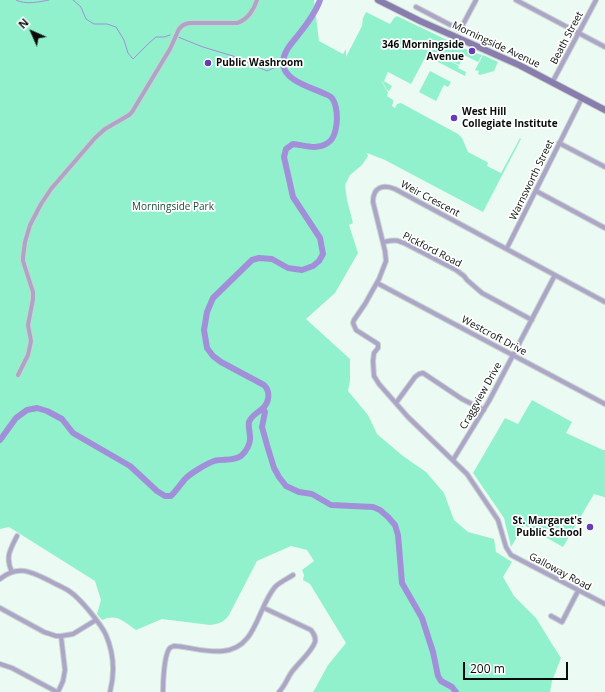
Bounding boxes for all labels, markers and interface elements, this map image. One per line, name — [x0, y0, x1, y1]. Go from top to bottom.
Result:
street label: Beath Street — [548, 10, 586, 66]
north arrow — [12, 12, 52, 52]
text: N — [15, 15, 32, 32]
street label: Morningside Avenue — [450, 19, 542, 71]
place label: 346 Morningside Avenue — [382, 39, 464, 62]
marker: 346 Morningside Avenue — [467, 46, 477, 56]
place label: Public Washroom — [216, 57, 303, 69]
marker: Public Washroom — [203, 58, 213, 68]
place label: West Hill Collegiate Institute — [462, 106, 558, 130]
marker: West Hill Collegiate Institute — [449, 113, 459, 123]
street label: Warnsworth Street — [507, 138, 557, 222]
street label: Weir Crescent — [399, 178, 461, 220]
park label: Morningside Park — [132, 201, 214, 213]
street label: Pickford Road — [400, 230, 464, 270]
street label: Westcroft Drive — [459, 314, 529, 358]
street label: Craggview Drive — [458, 360, 504, 432]
place label: St. Margaret's Public School — [513, 515, 582, 538]
marker: St. Margaret's Public School — [585, 522, 595, 532]
street label: Galloway Road — [527, 551, 593, 593]
scale bar — [465, 654, 570, 680]
text: 200 m — [470, 660, 505, 677]

